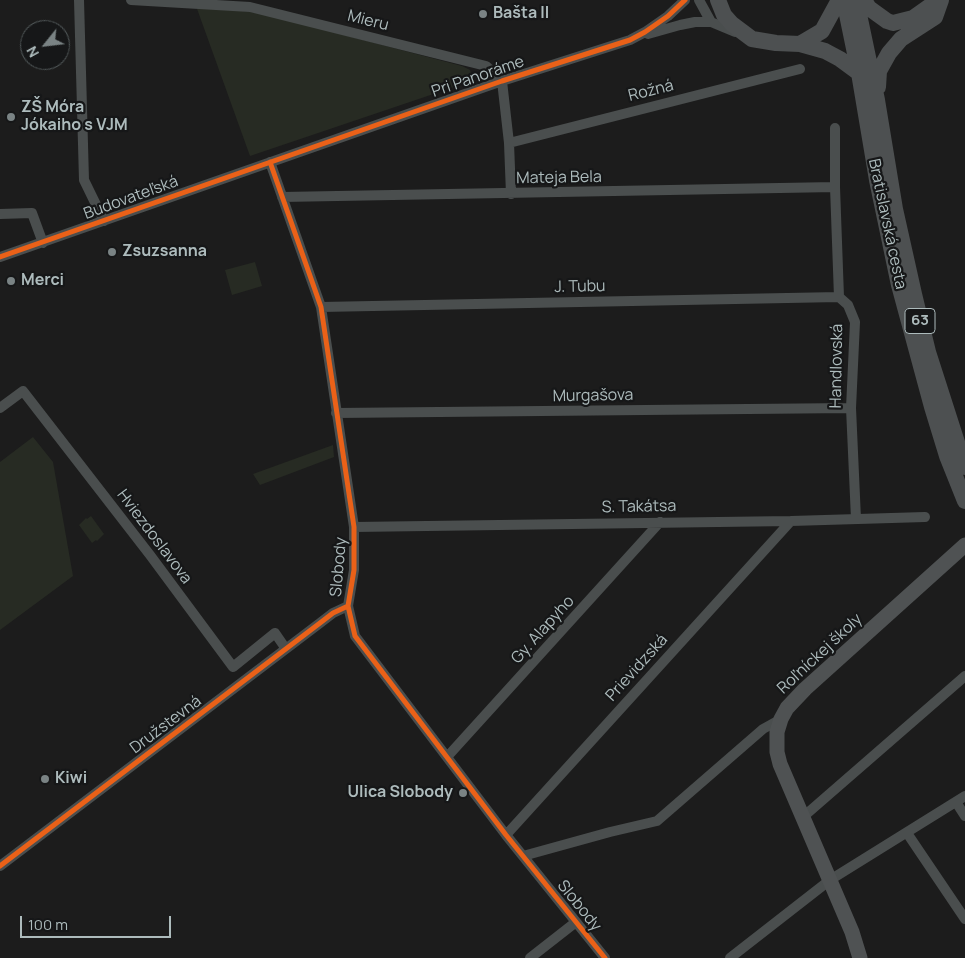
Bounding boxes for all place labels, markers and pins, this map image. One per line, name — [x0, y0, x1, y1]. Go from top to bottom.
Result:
place label: Bašta II — [493, 4, 549, 24]
marker: Bašta II — [477, 8, 489, 20]
place label: ZŠ Móra Jókaiho s VJM — [21, 98, 128, 136]
marker: ZŠ Móra Jókaiho s VJM — [5, 111, 17, 123]
place label: Zsuzsanna — [122, 242, 207, 262]
marker: Zsuzsanna — [106, 246, 118, 258]
place label: Merci — [21, 271, 64, 291]
marker: Merci — [5, 275, 17, 287]
place label: Kiwi — [55, 769, 87, 789]
marker: Kiwi — [39, 773, 51, 785]
place label: Ulica Slobody — [348, 783, 453, 803]
marker: Ulica Slobody — [457, 787, 469, 799]

